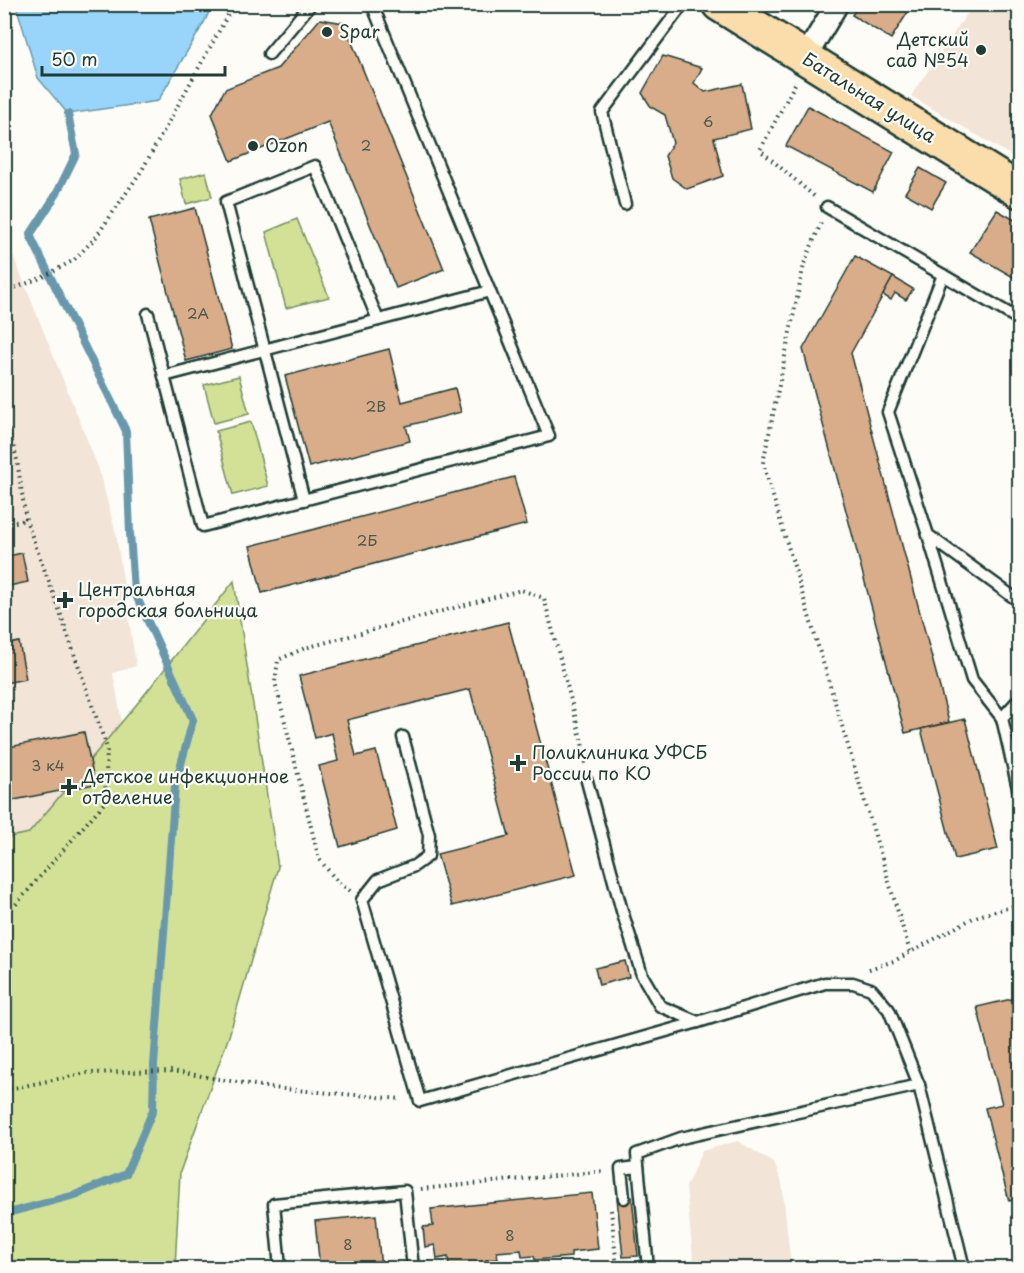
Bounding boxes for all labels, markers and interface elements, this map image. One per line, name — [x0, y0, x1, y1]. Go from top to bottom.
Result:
place label: Spar — [339, 17, 380, 44]
marker: Spar — [320, 25, 334, 39]
place label: Детский сад №54 — [886, 25, 969, 73]
scale bar — [42, 39, 225, 77]
marker: Детский сад №54 — [974, 43, 988, 57]
text: 50 m — [51, 45, 98, 72]
street label: Батальная улица — [798, 45, 942, 149]
house number: 6 — [703, 109, 713, 132]
place label: Ozon — [265, 131, 308, 158]
house number: 2 — [361, 133, 371, 156]
marker: Ozon — [246, 139, 260, 153]
house number: 2А — [187, 301, 209, 324]
house number: 2В — [366, 394, 386, 417]
house number: 2Б — [357, 528, 377, 551]
place label: Центральная городская больница — [78, 575, 258, 623]
marker: Центральная городская больница — [56, 591, 74, 609]
place label: Поликлиника УФСБ России по КО — [532, 738, 707, 786]
house number: 3 к4 — [31, 753, 65, 776]
marker: Поликлиника УФСБ России по КО — [509, 754, 527, 772]
place label: Детское инфекционное отделение — [81, 762, 289, 810]
marker: Детское инфекционное отделение — [60, 778, 78, 796]
house number: 8 — [505, 1223, 515, 1246]
house number: 8 — [343, 1232, 353, 1255]

